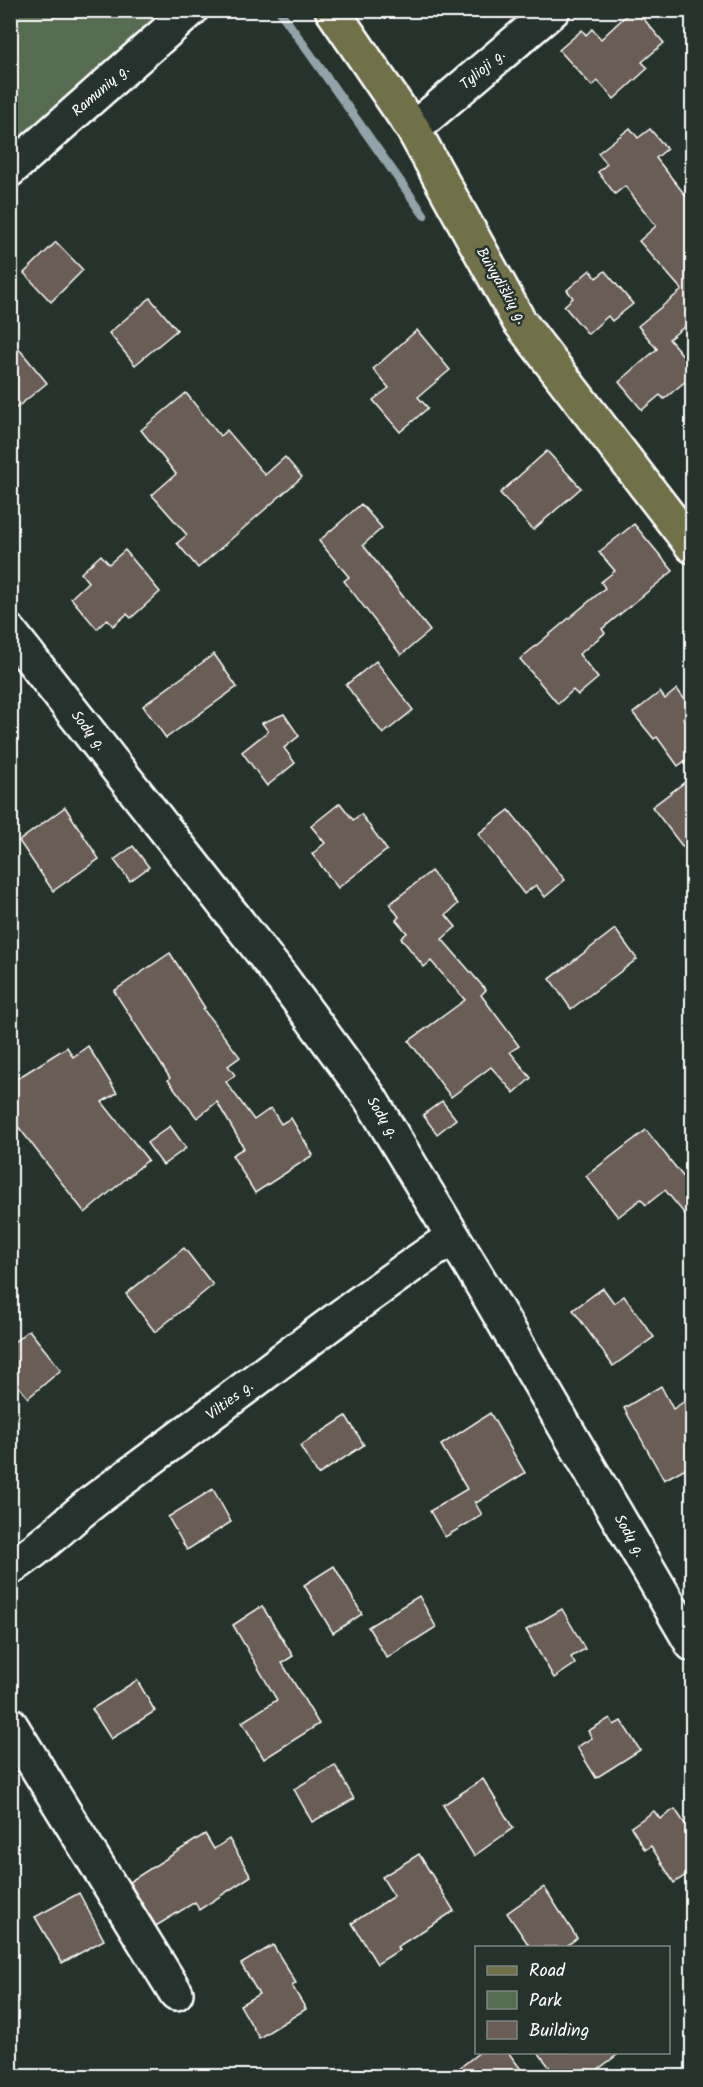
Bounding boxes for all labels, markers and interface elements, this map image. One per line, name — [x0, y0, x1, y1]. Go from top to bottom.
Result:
street label: Tylioji g. — [455, 44, 511, 96]
street label: Ramunių g. — [67, 59, 135, 123]
street label: Buivydiškių g. — [469, 243, 533, 329]
street label: Sodų g. — [64, 705, 112, 757]
street label: Sodų g. — [360, 1092, 404, 1144]
street label: Vilties g. — [201, 1375, 259, 1427]
street label: Sodų g. — [607, 1510, 651, 1562]
legend — [475, 1946, 670, 2054]
text: Road — [529, 1957, 566, 1986]
text: Park — [529, 1987, 562, 2016]
text: Building — [529, 2017, 589, 2046]

